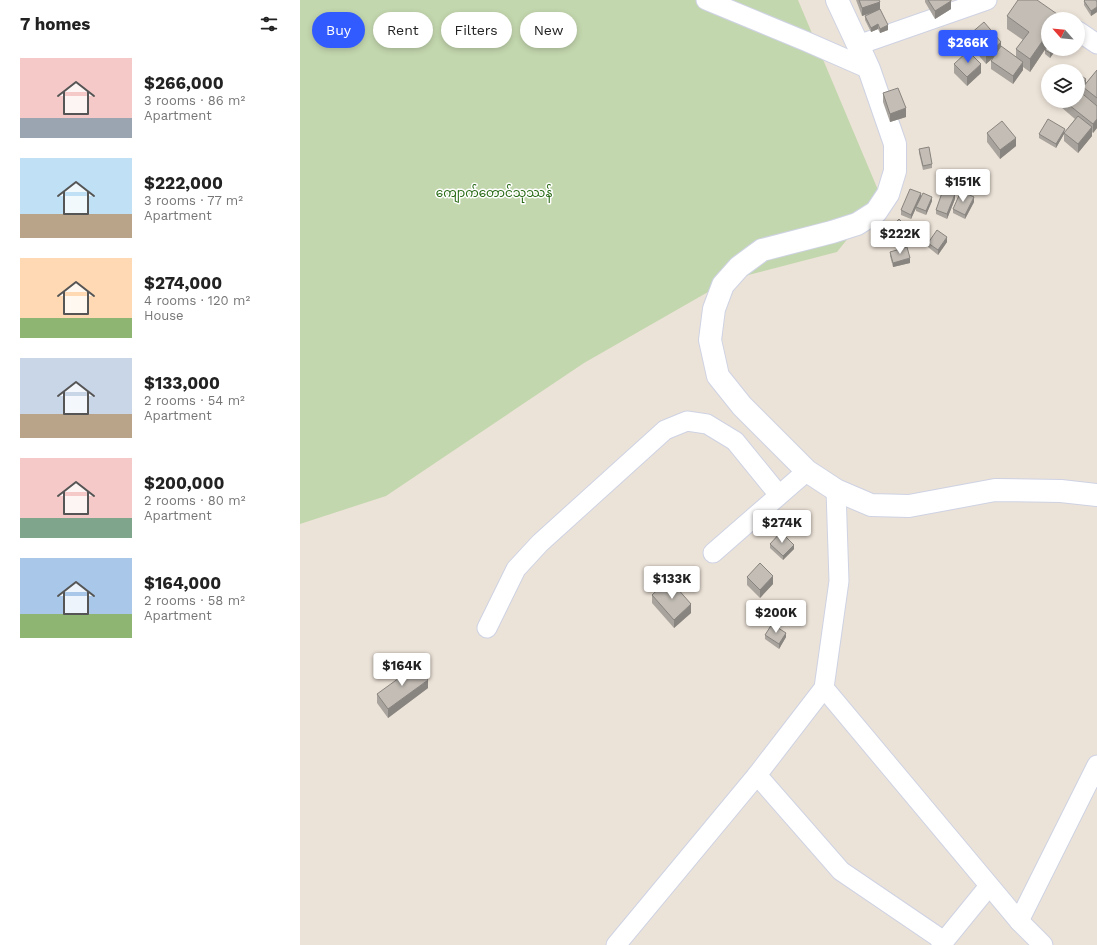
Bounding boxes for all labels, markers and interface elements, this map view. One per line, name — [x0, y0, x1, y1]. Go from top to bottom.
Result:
chip: Buy — [312, 12, 365, 48]
chip: Rent — [373, 12, 433, 48]
chip: Filters — [441, 12, 512, 48]
chip: New — [520, 12, 577, 48]
north arrow — [1041, 12, 1085, 56]
map controls — [1041, 12, 1085, 108]
icon: filters — [258, 13, 280, 35]
text: 7 homes — [20, 14, 90, 34]
pin: $266K — [940, 30, 996, 64]
text: $266K — [947, 35, 989, 50]
button: layers — [1041, 64, 1085, 108]
text: $266,000 — [144, 73, 224, 93]
icon: home — [52, 74, 100, 122]
text: 3 rooms · 86 m² — [144, 93, 245, 108]
text: Apartment — [144, 108, 212, 123]
pin: $151K — [935, 169, 991, 203]
text: $222,000 — [144, 173, 223, 193]
icon: home — [52, 174, 100, 222]
text: $151K — [945, 174, 981, 189]
park label: ကျောက်တောင်သုဿန် — [436, 184, 552, 203]
text: 3 rooms · 77 m² — [144, 193, 243, 208]
text: Apartment — [144, 208, 212, 223]
pin: $222K — [872, 221, 928, 255]
text: $222K — [880, 226, 920, 241]
text: $274,000 — [144, 273, 222, 293]
icon: home — [52, 274, 100, 322]
text: 4 rooms · 120 m² — [144, 293, 250, 308]
text: House — [144, 308, 184, 323]
text: $133,000 — [144, 373, 220, 393]
icon: home — [52, 374, 100, 422]
text: 2 rooms · 54 m² — [144, 393, 245, 408]
text: Apartment — [144, 408, 212, 423]
text: $200,000 — [144, 473, 224, 493]
icon: home — [52, 474, 100, 522]
text: 2 rooms · 80 m² — [144, 493, 245, 508]
text: Apartment — [144, 508, 212, 523]
pin: $274K — [754, 510, 810, 544]
text: $274K — [762, 515, 802, 530]
pin: $133K — [644, 566, 700, 600]
text: $133K — [653, 571, 691, 586]
text: $164,000 — [144, 573, 221, 593]
icon: home — [52, 574, 100, 622]
text: 2 rooms · 58 m² — [144, 593, 245, 608]
pin: $200K — [748, 600, 804, 634]
text: $200K — [755, 605, 797, 620]
text: Apartment — [144, 608, 212, 623]
pin: $164K — [374, 653, 430, 687]
text: $164K — [382, 658, 422, 673]

